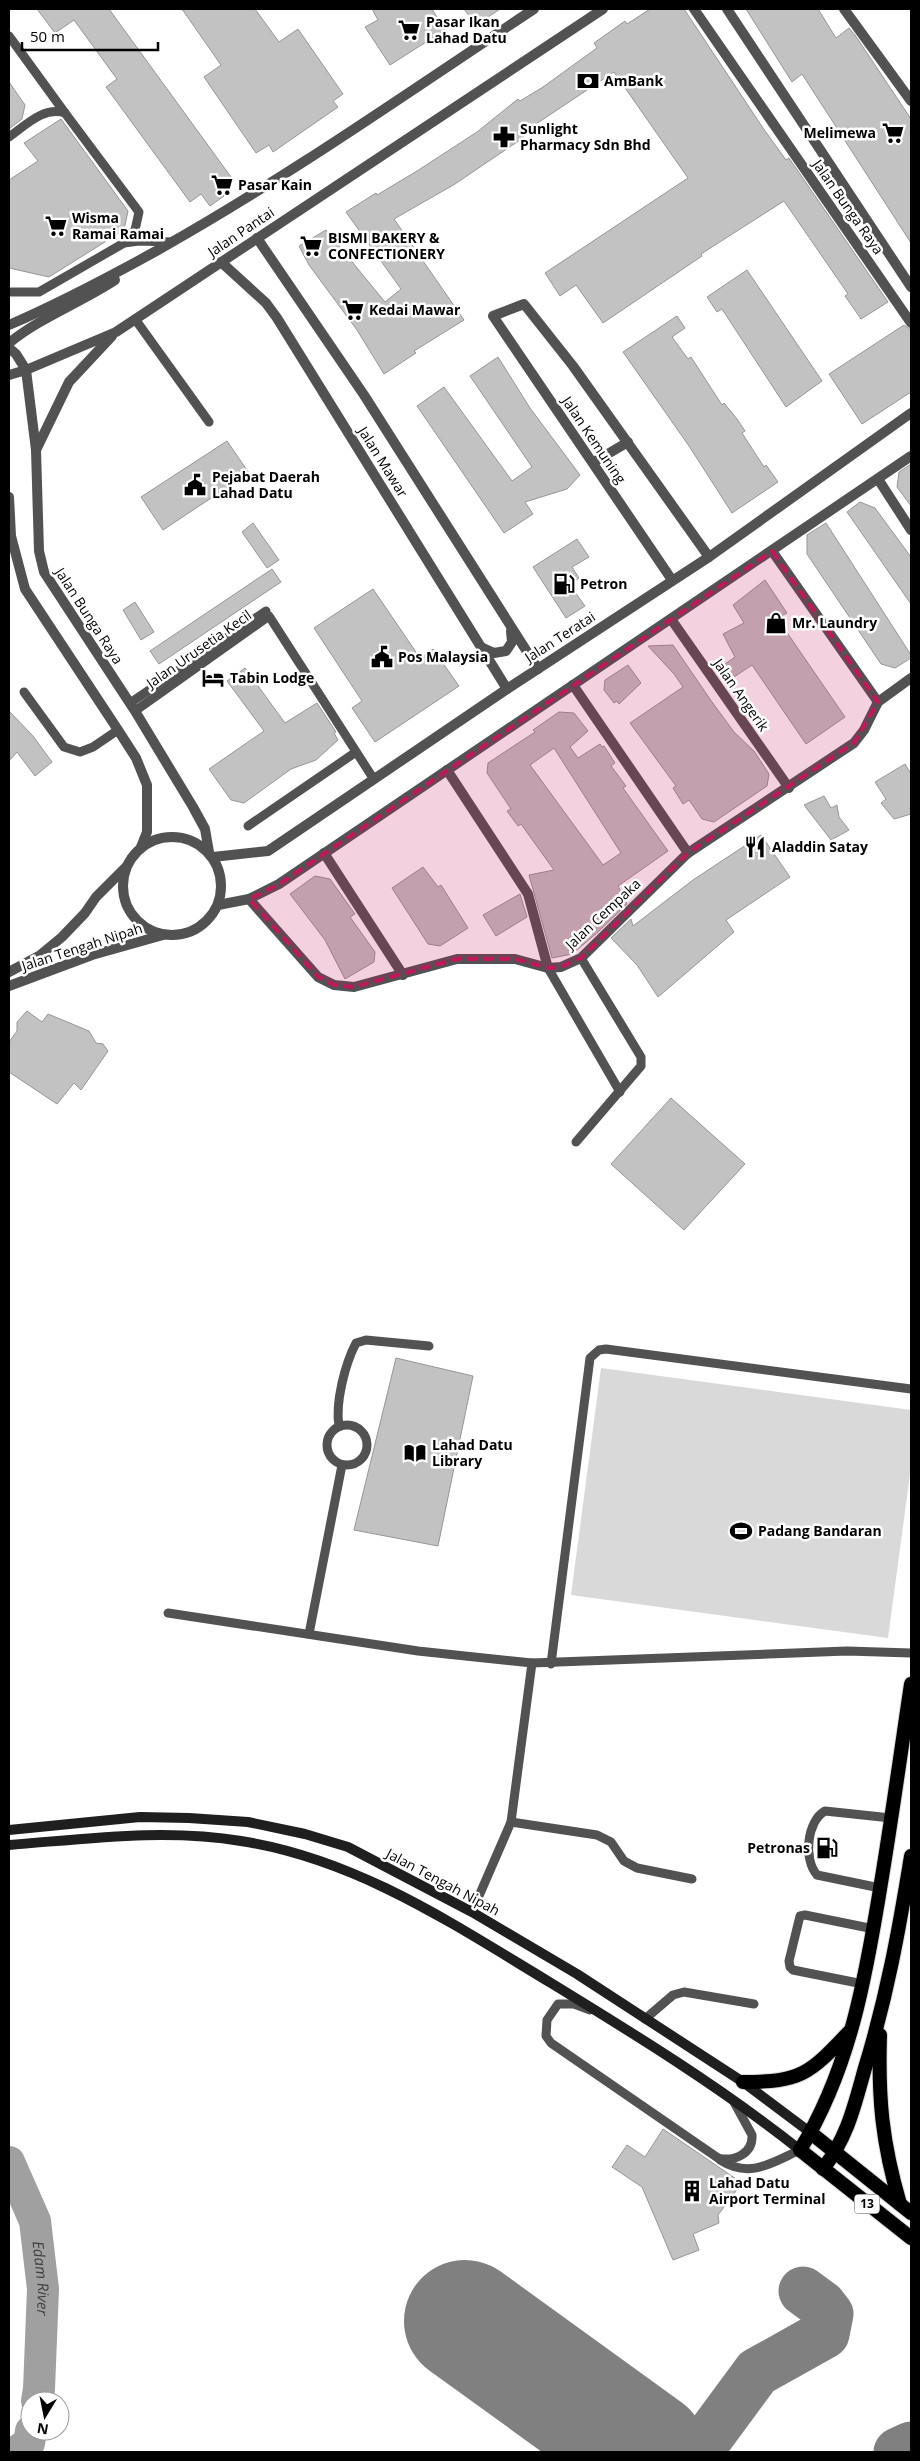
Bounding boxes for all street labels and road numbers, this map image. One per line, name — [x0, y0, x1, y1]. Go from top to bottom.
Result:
street label: Jalan Bunga Raya — [807, 154, 888, 258]
street label: Jalan Pantai — [202, 202, 278, 262]
street label: Jalan Kemuning — [557, 391, 631, 487]
street label: Jalan Mawar — [353, 421, 413, 501]
street label: Jalan Bunga Raya — [50, 562, 128, 668]
street label: Jalan Urusetia Kecil — [141, 605, 255, 693]
street label: Jalan Teratai — [519, 607, 599, 668]
street label: Jalan Angerik — [708, 653, 774, 735]
street label: Jalan Cempaka — [560, 874, 644, 955]
street label: Jalan Tengah Nipah — [17, 918, 145, 976]
street label: Jalan Tengah Nipah — [381, 1843, 503, 1919]
road number: 13 — [854, 2194, 880, 2214]

